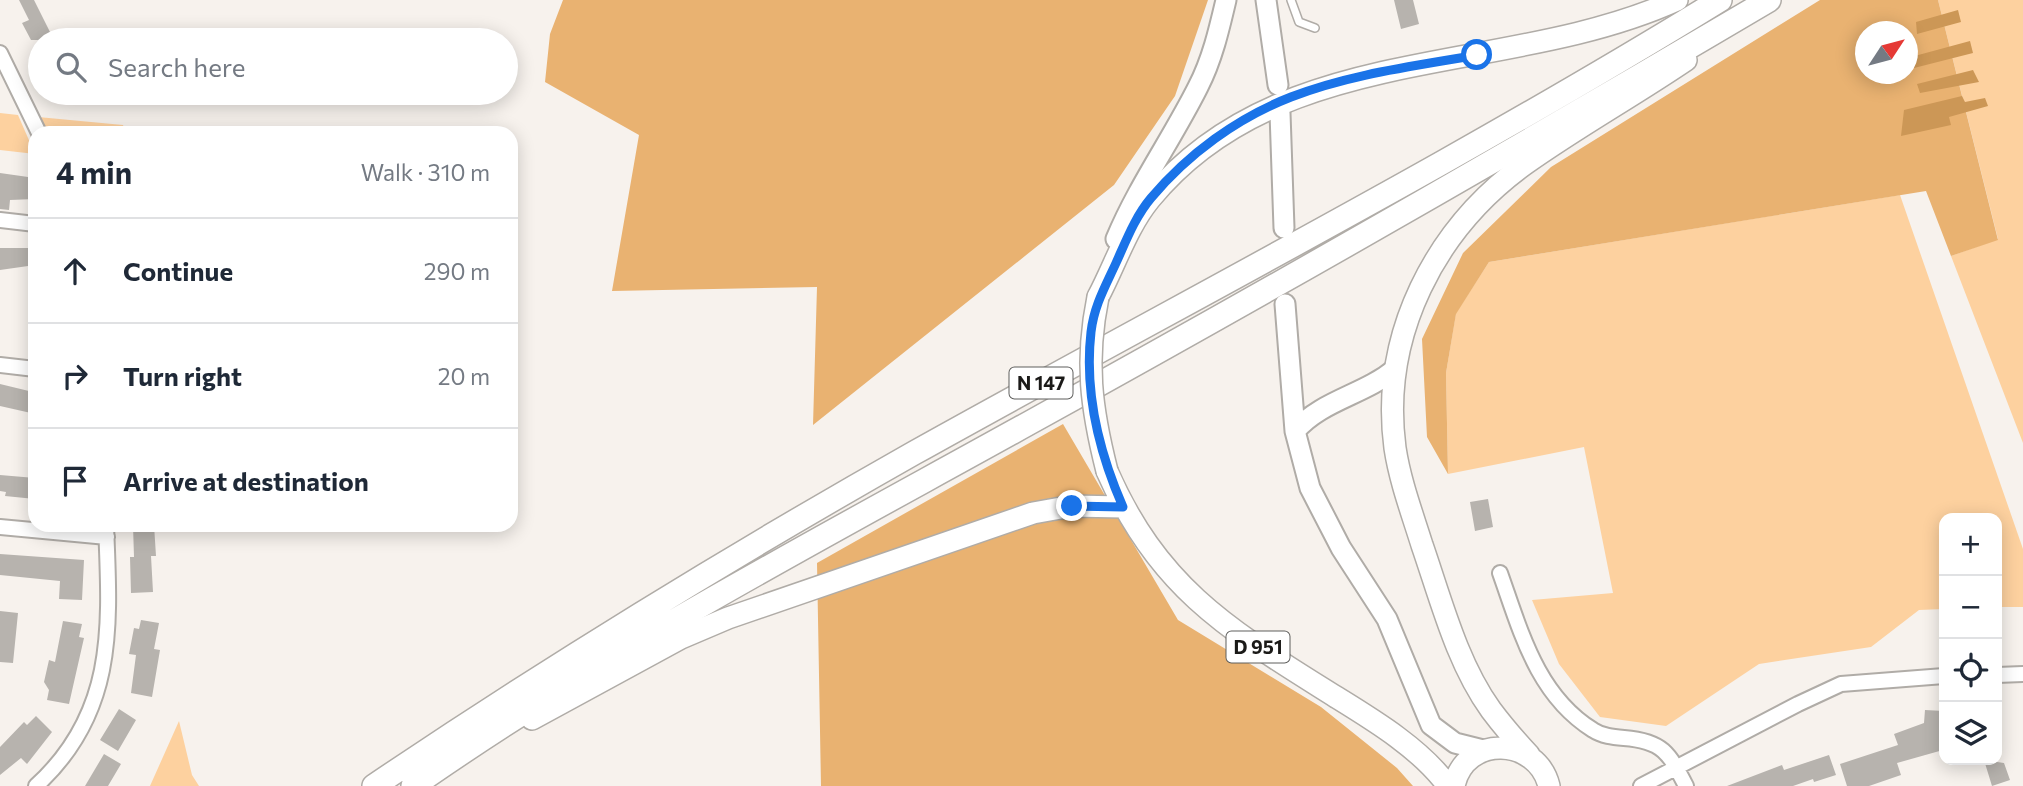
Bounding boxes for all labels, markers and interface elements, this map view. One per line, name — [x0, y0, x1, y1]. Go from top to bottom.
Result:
north arrow — [1855, 21, 1918, 84]
search box — [28, 28, 518, 105]
route start — [1461, 39, 1492, 70]
icon: search — [52, 48, 90, 86]
text: Search here — [108, 51, 246, 82]
text: 4 min — [56, 153, 132, 190]
text: Walk · 310 m — [361, 158, 490, 186]
icon: ahead — [56, 252, 94, 290]
text: Continue — [123, 255, 233, 286]
text: 290 m — [424, 257, 490, 285]
icon: right — [56, 357, 94, 395]
text: Turn right — [123, 360, 242, 391]
text: 20 m — [438, 362, 490, 390]
road number: N 147 — [1010, 368, 1072, 398]
icon: arrive — [56, 462, 94, 500]
text: Arrive at destination — [123, 465, 369, 496]
route end — [1056, 490, 1087, 521]
map controls — [1939, 513, 2002, 765]
button: + — [1939, 513, 2002, 576]
button: − — [1939, 576, 2002, 639]
road number: D 951 — [1226, 632, 1290, 662]
button: locate — [1939, 639, 2002, 702]
button: layers — [1939, 702, 2002, 765]

